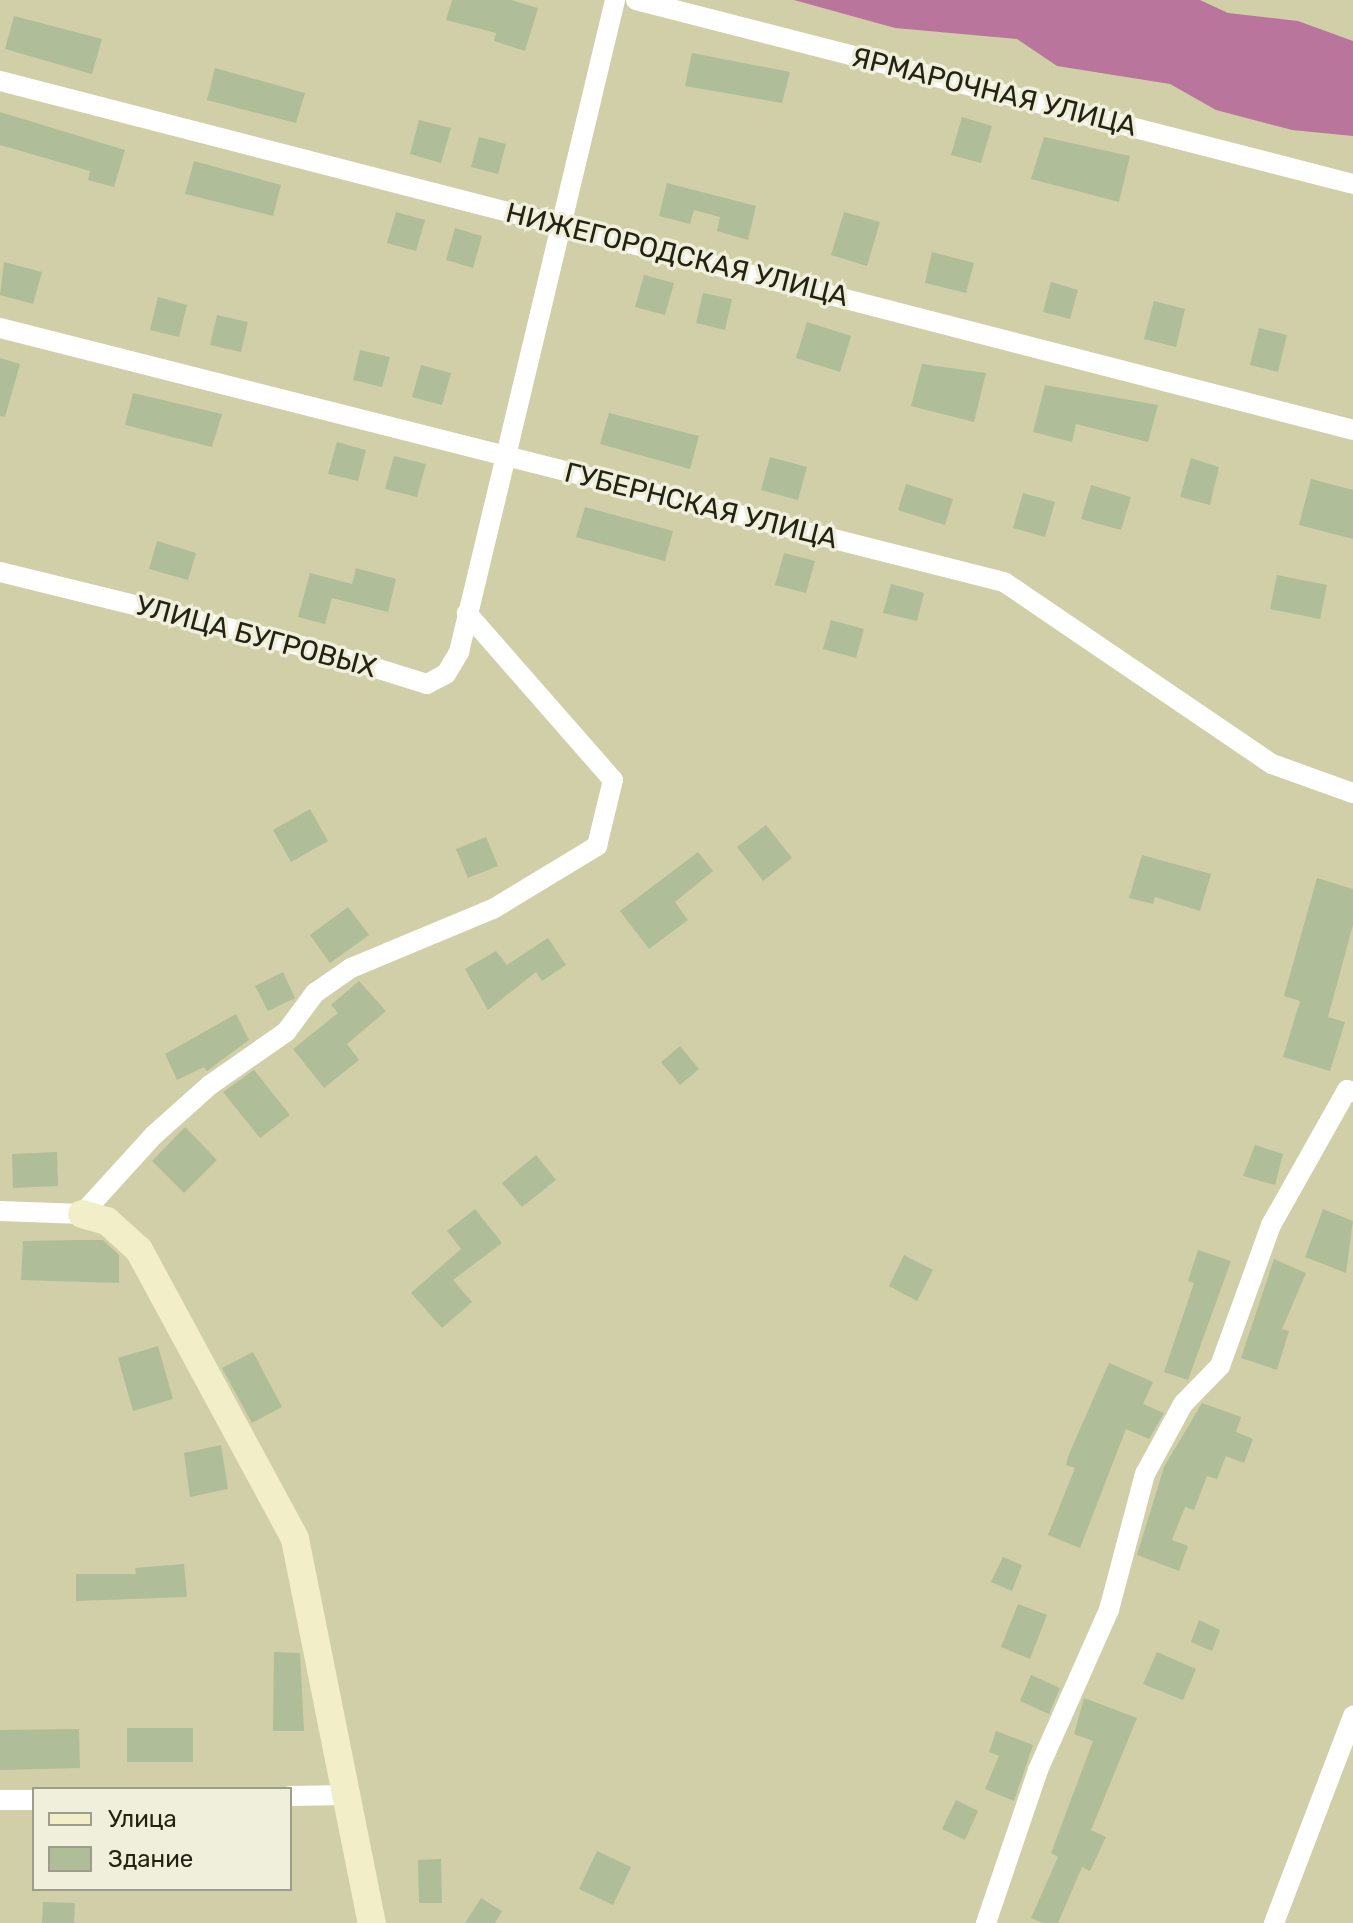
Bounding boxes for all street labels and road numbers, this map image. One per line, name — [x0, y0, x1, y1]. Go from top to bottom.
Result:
street label: ЯРМАРОЧНАЯ УЛИЦА — [848, 40, 1140, 144]
street label: НИЖЕГОРОДСКАЯ УЛИЦА — [502, 196, 852, 314]
street label: ГУБЕРНСКАЯ УЛИЦА — [561, 456, 841, 556]
street label: УЛИЦА БУГРОВЫХ — [132, 589, 380, 685]

